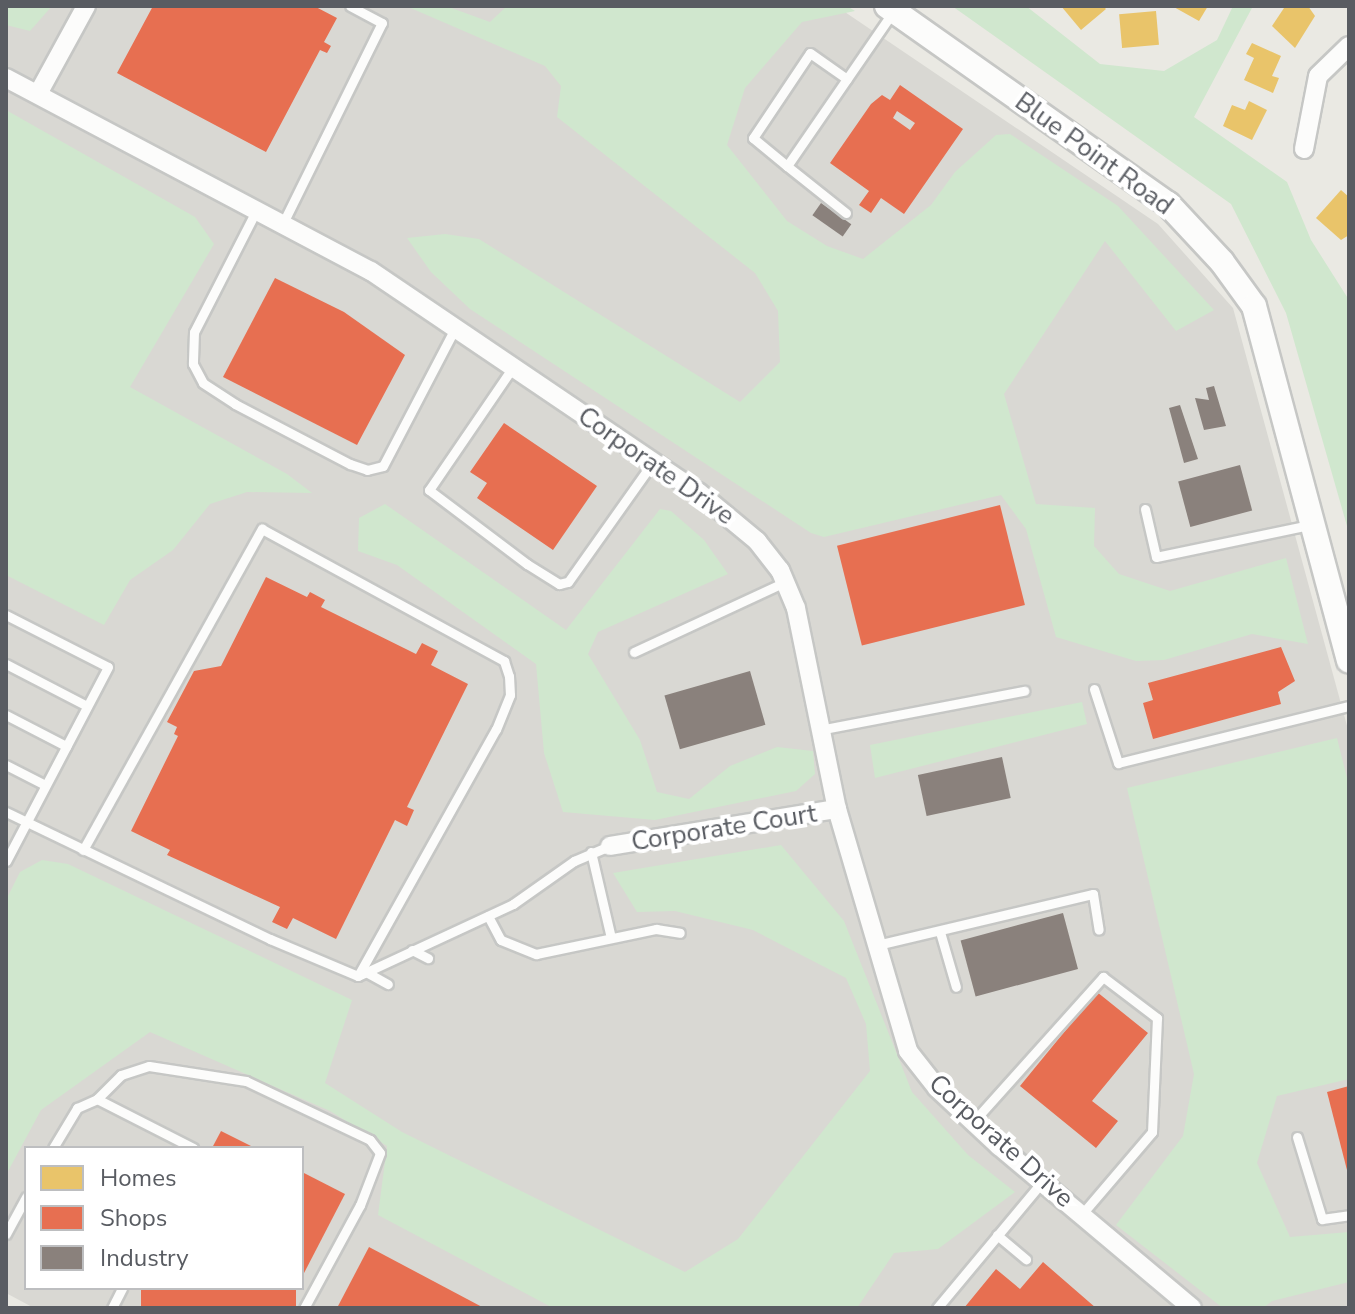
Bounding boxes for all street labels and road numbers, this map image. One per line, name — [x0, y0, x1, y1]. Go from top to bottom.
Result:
street label: Blue Point Road — [1009, 86, 1179, 222]
street label: Corporate Drive — [572, 400, 740, 532]
street label: Corporate Court — [629, 798, 819, 858]
street label: Corporate Drive — [922, 1068, 1080, 1214]

